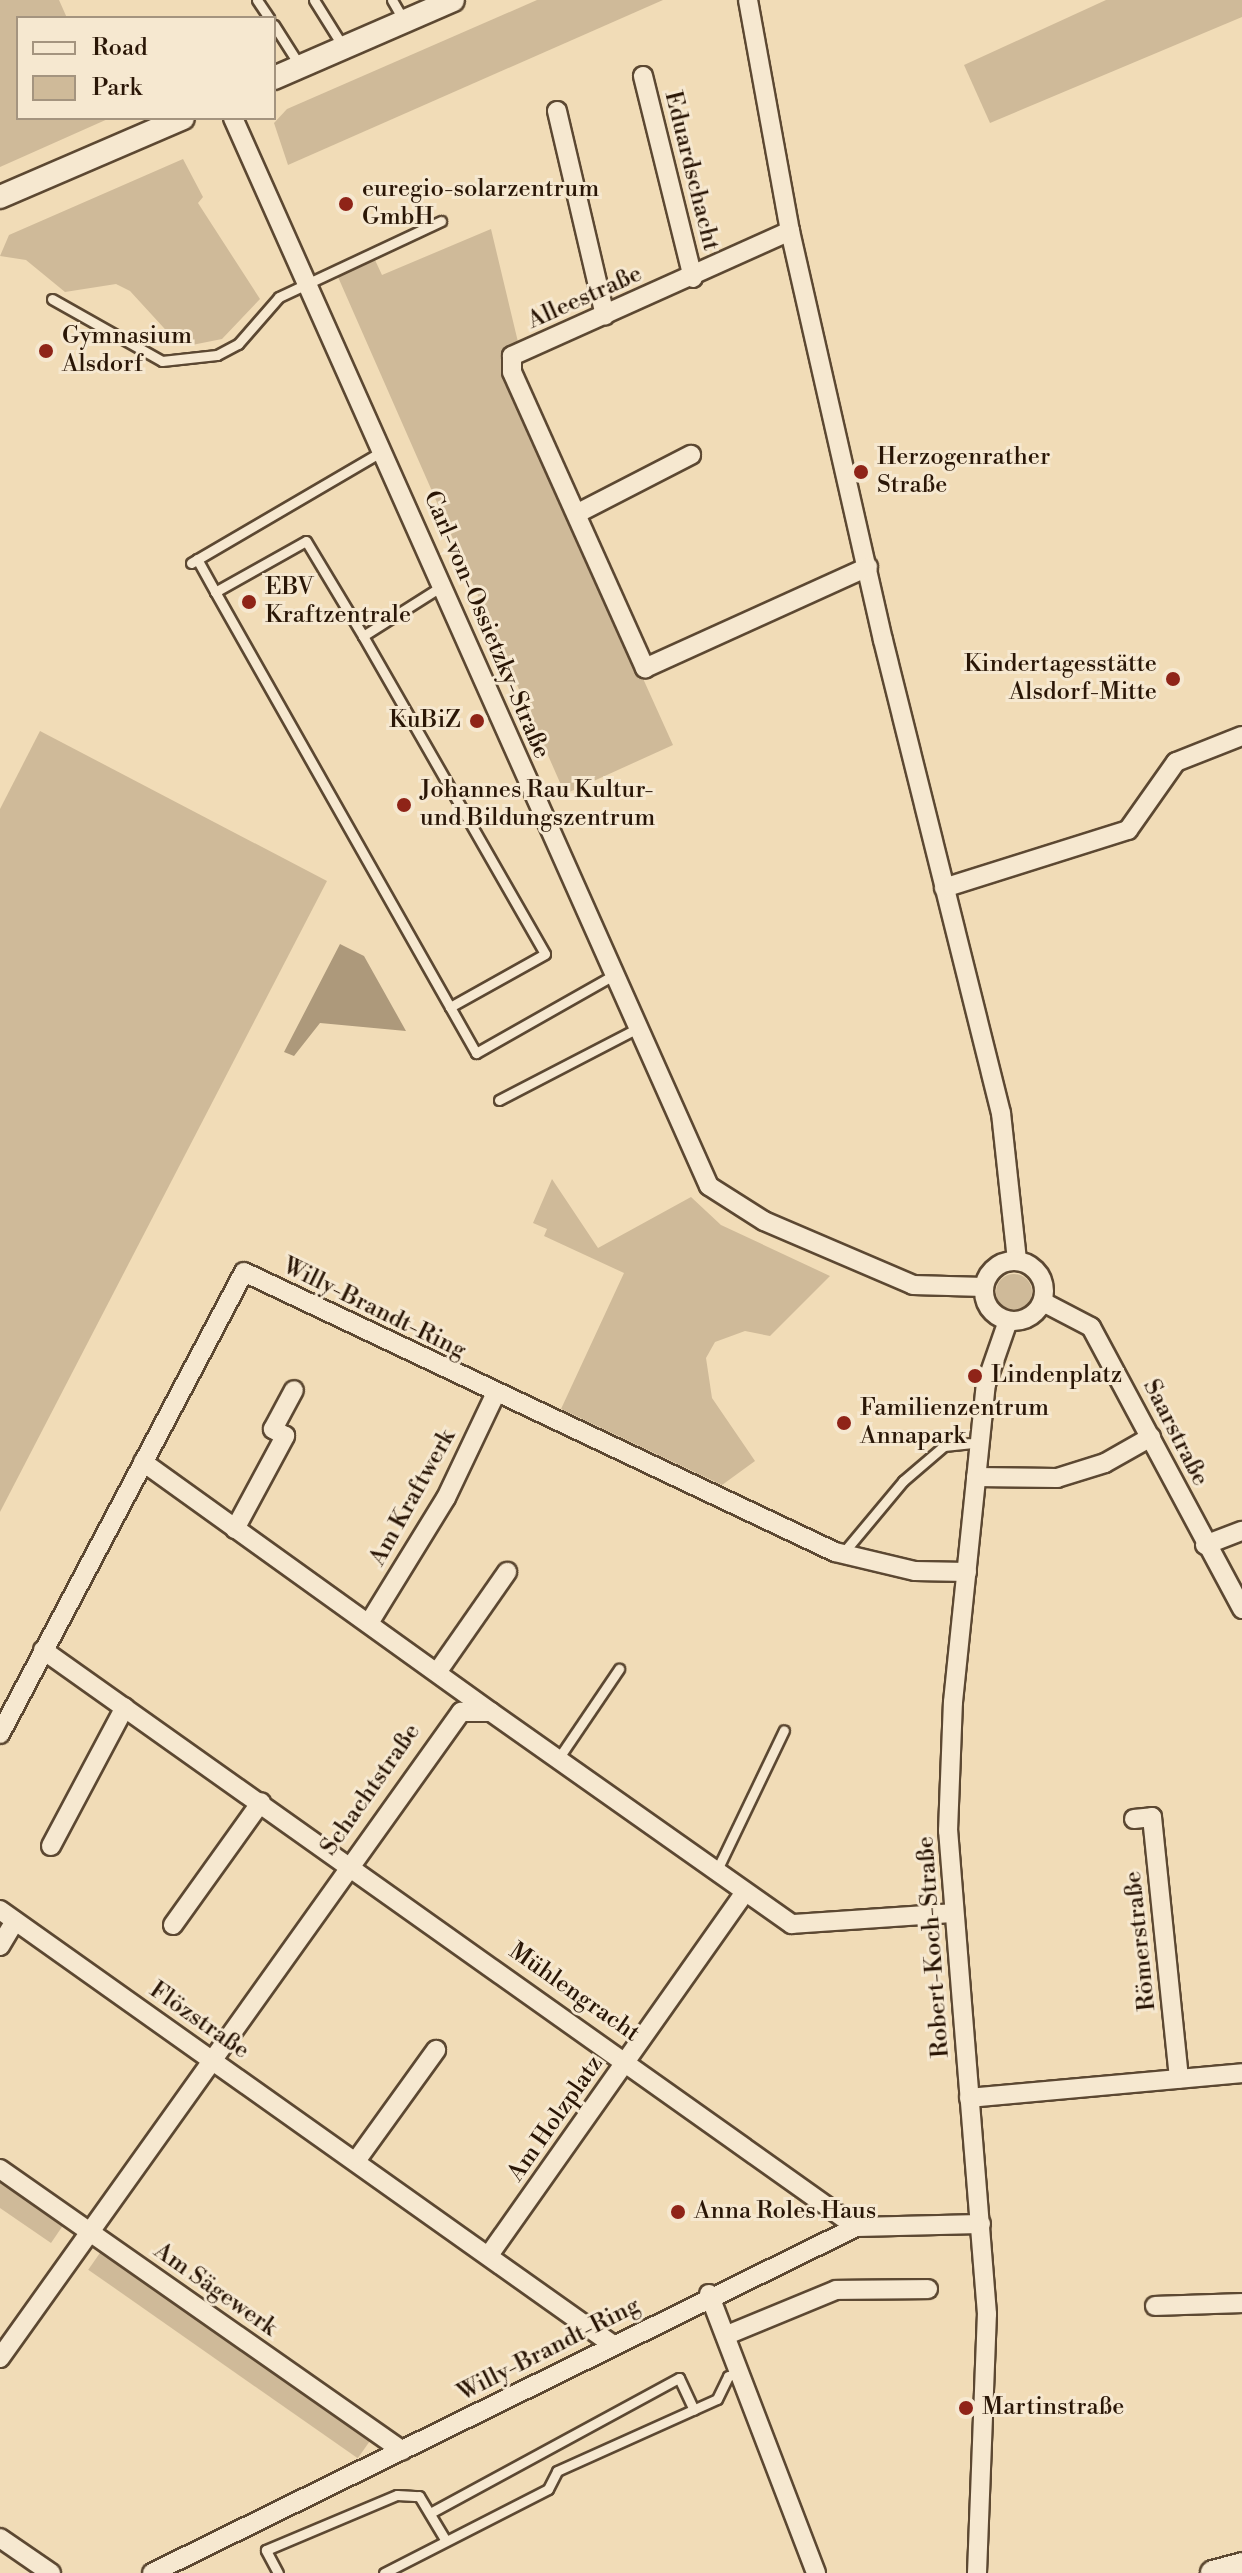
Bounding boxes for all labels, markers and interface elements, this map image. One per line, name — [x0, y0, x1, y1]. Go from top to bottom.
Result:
legend — [16, 16, 276, 120]
text: Road — [92, 33, 148, 63]
text: Park — [92, 73, 142, 103]
street label: Eduardschacht — [657, 88, 725, 254]
place label: euregio-solarzentrum GmbH — [362, 176, 599, 232]
marker: euregio-solarzentrum GmbH — [337, 195, 355, 213]
street label: Alleestraße — [523, 260, 647, 336]
place label: Gymnasium Alsdorf — [62, 323, 192, 379]
marker: Gymnasium Alsdorf — [37, 342, 55, 360]
place label: Herzogenrather Straße — [877, 444, 1050, 500]
marker: Herzogenrather Straße — [852, 463, 870, 481]
street label: Carl-von-Ossietzky-Straße — [416, 487, 556, 763]
place label: EBV Kraftzentrale — [265, 574, 411, 630]
marker: EBV Kraftzentrale — [240, 593, 258, 611]
place label: Kindertagesstätte Alsdorf-Mitte — [964, 651, 1157, 707]
marker: Kindertagesstätte Alsdorf-Mitte — [1164, 670, 1182, 688]
place label: KuBiZ — [389, 707, 461, 735]
marker: KuBiZ — [468, 712, 486, 730]
place label: Johannes Rau Kultur- und Bildungszentrum — [420, 777, 655, 833]
marker: Johannes Rau Kultur- und Bildungszentrum — [395, 796, 413, 814]
street label: Willy-Brandt-Ring — [278, 1252, 470, 1366]
place label: Lindenplatz — [991, 1362, 1122, 1390]
marker: Lindenplatz — [966, 1367, 984, 1385]
street label: Saarstraße — [1136, 1375, 1214, 1491]
place label: Familienzentrum Annapark — [860, 1395, 1049, 1451]
marker: Familienzentrum Annapark — [835, 1414, 853, 1432]
street label: Am Kraftwerk — [364, 1425, 462, 1571]
street label: Schachtstraße — [315, 1719, 427, 1861]
street label: Robert-Koch-Straße — [912, 1835, 956, 2059]
street label: Römerstraße — [1119, 1870, 1163, 2012]
street label: Mühlengracht — [503, 1937, 645, 2049]
street label: Flözstraße — [144, 1976, 254, 2066]
street label: Am Holzplatz — [502, 2051, 610, 2187]
place label: Anna Roles Haus — [694, 2198, 876, 2226]
marker: Anna Roles Haus — [669, 2203, 687, 2221]
street label: Am Sägewerk — [148, 2237, 282, 2343]
street label: Willy-Brandt-Ring — [453, 2292, 645, 2408]
place label: Martinstraße — [982, 2394, 1124, 2422]
marker: Martinstraße — [957, 2399, 975, 2417]

